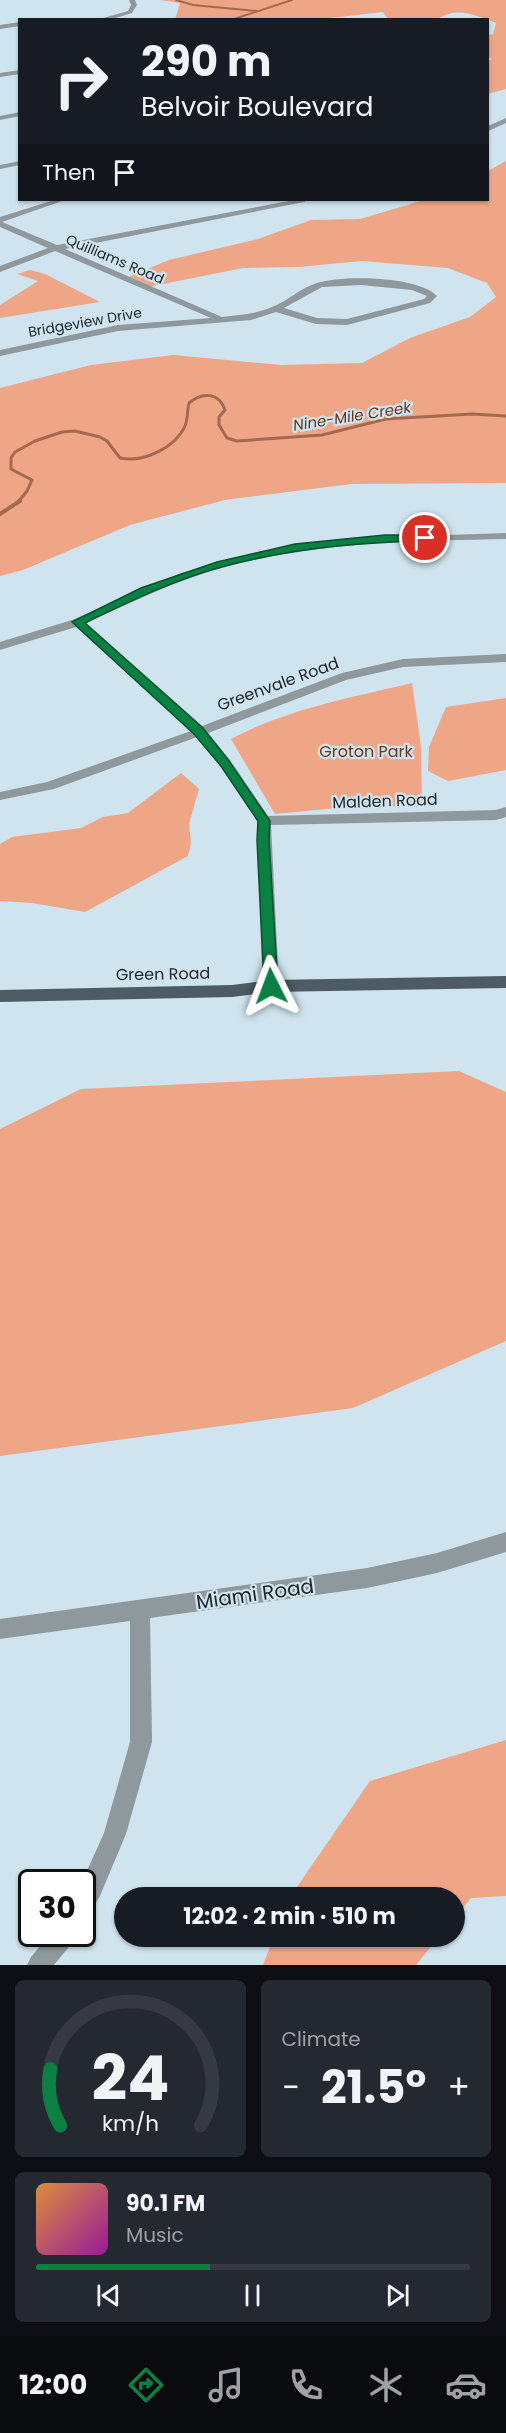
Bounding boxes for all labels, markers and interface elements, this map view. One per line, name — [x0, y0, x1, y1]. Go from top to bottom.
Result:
text: 290 m — [141, 32, 272, 91]
icon: right — [42, 42, 120, 120]
text: Belvoir Boulevard — [141, 88, 374, 125]
icon: arrive — [108, 156, 141, 189]
text: Then — [42, 157, 96, 188]
street label: Quilliams Road — [63, 229, 167, 289]
street label: Bridgeview Drive — [27, 302, 144, 342]
water label: Nine-Mile Creek — [292, 396, 414, 436]
pin — [399, 512, 450, 563]
icon: arrive — [408, 521, 441, 554]
street label: Greenvale Road — [214, 651, 342, 717]
park label: Groton Park — [319, 740, 414, 763]
street label: Malden Road — [332, 788, 438, 814]
position arrow — [239, 954, 303, 1018]
street label: Green Road — [116, 962, 210, 986]
street label: Miami Road — [194, 1572, 316, 1616]
speed limit sign: 30 — [18, 1869, 96, 1947]
text: 12:02 · 2 min · 510 m — [183, 1901, 396, 1932]
text: Climate — [282, 2025, 361, 2053]
text: 24 — [91, 2034, 169, 2122]
text: 21.5° — [321, 2056, 426, 2119]
text: − — [282, 2064, 300, 2111]
text: + — [447, 2064, 470, 2111]
text: km/h — [102, 2108, 159, 2139]
text: 90.1 FM — [126, 2188, 205, 2219]
text: Music — [126, 2221, 184, 2249]
icon: previous — [92, 2279, 125, 2312]
icon: pause — [236, 2279, 269, 2312]
icon: next — [381, 2279, 414, 2312]
icon: directions — [125, 2364, 167, 2406]
icon: music — [205, 2364, 247, 2406]
icon: phone — [285, 2364, 327, 2406]
icon: climate — [365, 2364, 407, 2406]
icon: car — [445, 2364, 487, 2406]
text: 12:00 — [19, 2366, 87, 2403]

